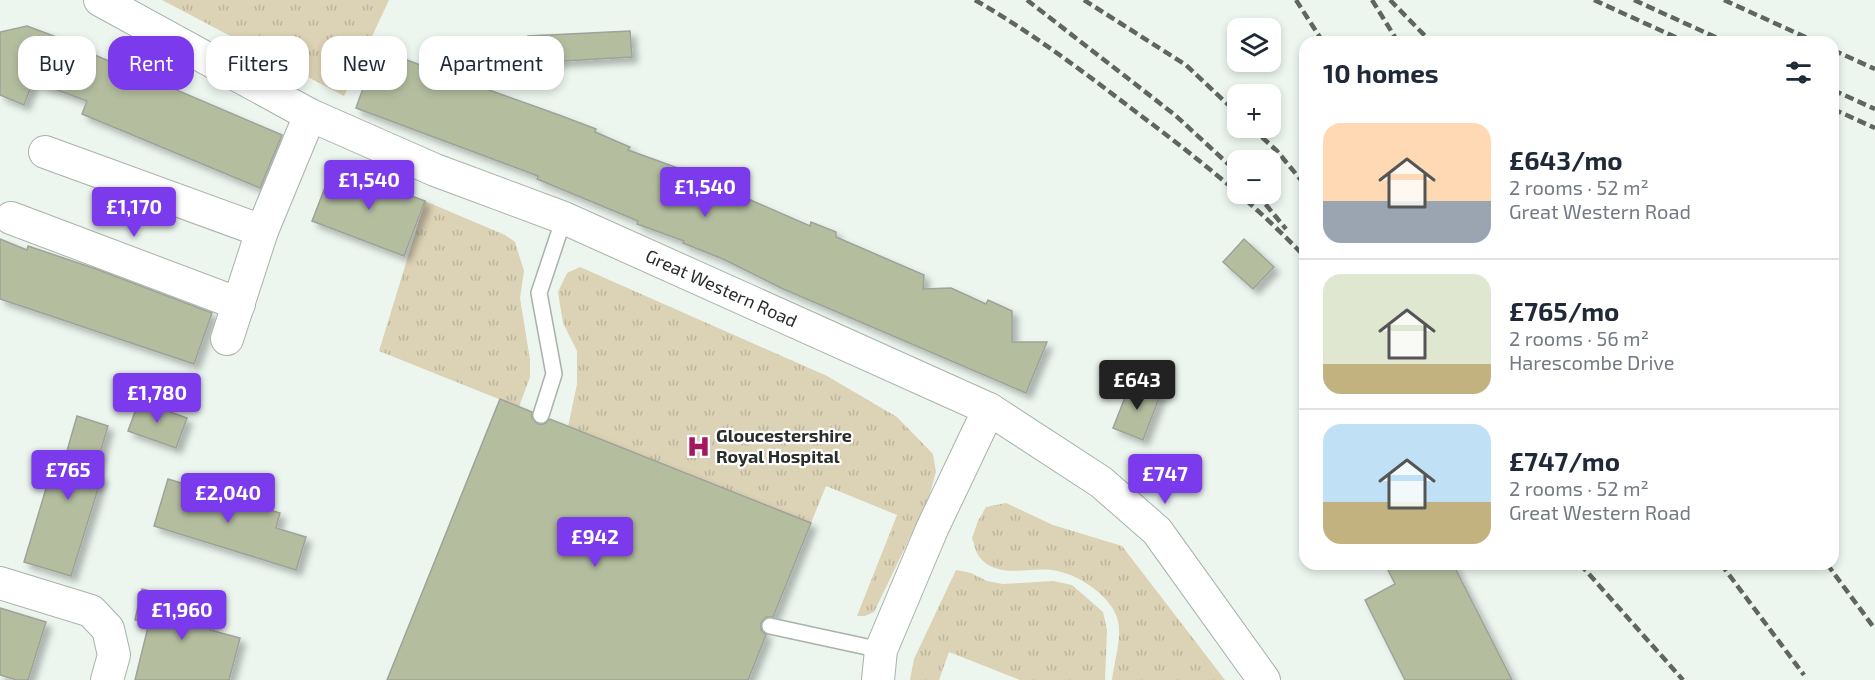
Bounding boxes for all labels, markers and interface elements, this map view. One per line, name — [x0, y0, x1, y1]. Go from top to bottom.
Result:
map controls — [1227, 18, 1281, 204]
button: layers — [1227, 18, 1281, 72]
chip: Buy — [18, 36, 96, 90]
chip: Rent — [108, 36, 194, 90]
chip: Filters — [206, 36, 309, 90]
chip: New — [321, 36, 407, 90]
chip: Apartment — [419, 36, 564, 90]
icon: filters — [1782, 56, 1815, 89]
text: 10 homes — [1323, 57, 1439, 88]
button: + — [1227, 84, 1281, 138]
text: £643/mo — [1509, 144, 1623, 175]
icon: home — [1371, 147, 1443, 219]
button: − — [1227, 150, 1281, 204]
pin: £1,540 — [320, 160, 418, 211]
text: £1,540 — [338, 167, 400, 191]
pin: £1,540 — [656, 167, 754, 218]
text: £1,540 — [674, 174, 736, 198]
text: 2 rooms · 52 m² — [1509, 175, 1649, 199]
pin: £1,170 — [85, 187, 183, 238]
text: £1,170 — [106, 194, 162, 218]
text: Great Western Road — [1509, 199, 1691, 223]
street label: Great Western Road — [642, 244, 801, 331]
text: £765/mo — [1509, 295, 1619, 326]
icon: home — [1371, 298, 1443, 370]
text: 2 rooms · 56 m² — [1509, 326, 1649, 350]
text: Harescombe Drive — [1509, 350, 1675, 374]
pin: £643 — [1101, 360, 1173, 411]
text: £643 — [1113, 367, 1161, 391]
pin: £1,780 — [108, 373, 206, 424]
text: £1,780 — [127, 380, 187, 404]
place label: Gloucestershire Royal Hospital — [716, 424, 852, 467]
hospital icon: Gloucestershire Royal Hospital — [685, 433, 711, 459]
text: £747/mo — [1509, 445, 1620, 476]
icon: home — [1371, 448, 1443, 520]
pin: £765 — [32, 450, 104, 501]
pin: £747 — [1129, 454, 1201, 505]
text: £765 — [45, 457, 91, 481]
text: £747 — [1142, 461, 1188, 485]
pin: £2,040 — [179, 473, 277, 524]
text: 2 rooms · 52 m² — [1509, 476, 1649, 500]
text: £2,040 — [195, 480, 261, 504]
text: Great Western Road — [1509, 500, 1691, 524]
pin: £942 — [559, 517, 631, 568]
text: £942 — [571, 524, 619, 548]
pin: £1,960 — [133, 590, 231, 641]
text: £1,960 — [151, 597, 213, 621]

